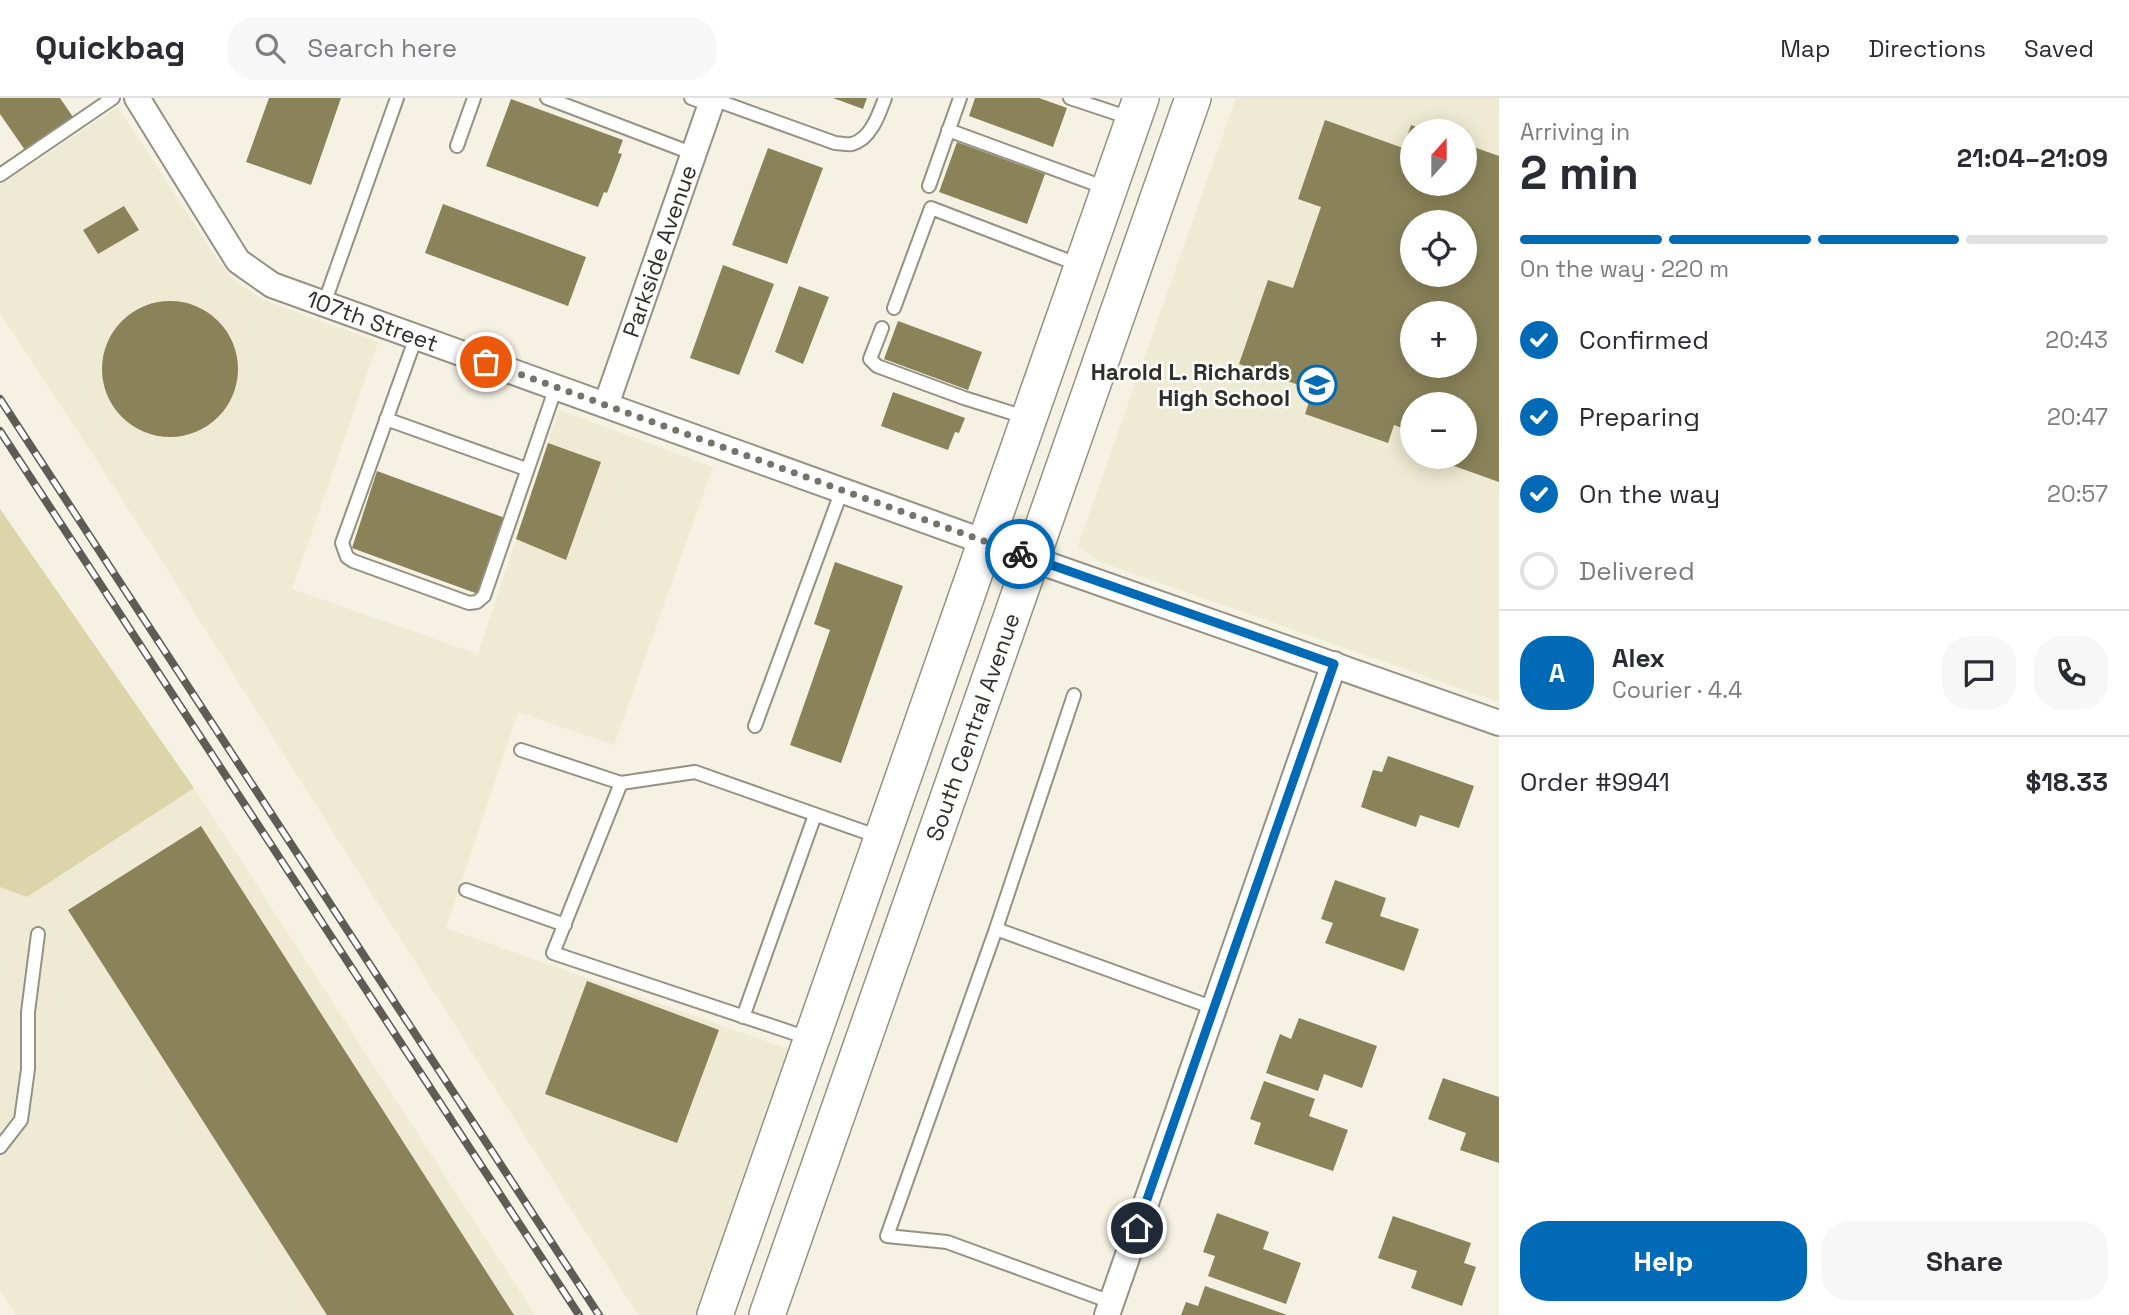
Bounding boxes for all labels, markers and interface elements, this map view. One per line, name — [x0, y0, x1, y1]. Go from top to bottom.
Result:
search box — [227, 17, 717, 80]
text: Quickbag — [35, 27, 185, 69]
icon: search — [251, 29, 289, 67]
text: Search here — [307, 31, 457, 65]
text: Map — [1780, 33, 1830, 64]
text: Directions — [1868, 33, 1986, 64]
text: Saved — [2024, 33, 2094, 64]
text: Arriving in — [1520, 117, 1630, 147]
north arrow — [1400, 119, 1477, 196]
map controls — [1400, 119, 1477, 469]
text: 21:04–21:09 — [1957, 141, 2108, 175]
text: 2 min — [1520, 144, 1639, 202]
street label: Parkside Avenue — [616, 161, 704, 341]
button: locate — [1400, 210, 1477, 287]
text: On the way · 220 m — [1520, 254, 1729, 284]
street label: 107th Street — [302, 284, 442, 359]
button: + — [1400, 301, 1477, 378]
icon: check — [1520, 321, 1558, 359]
text: Confirmed — [1579, 323, 1709, 357]
text: 20:43 — [2045, 325, 2108, 355]
pin — [456, 332, 516, 392]
icon: bag — [467, 343, 505, 381]
place label: Harold L. Richards High School — [1091, 357, 1290, 413]
school or university icon: Harold L. Richards High School — [1296, 364, 1338, 406]
button: − — [1400, 392, 1477, 469]
icon: check — [1520, 398, 1558, 436]
text: Preparing — [1579, 400, 1700, 434]
text: 20:47 — [2047, 402, 2108, 432]
icon: check — [1520, 475, 1558, 513]
text: On the way — [1579, 477, 1720, 511]
text: 20:57 — [2047, 479, 2108, 509]
courier — [985, 519, 1055, 589]
icon: bike — [1001, 535, 1039, 573]
text: Delivered — [1579, 554, 1695, 588]
street label: South Central Avenue — [919, 609, 1027, 845]
button: chat — [1942, 636, 2016, 710]
button: phone — [2034, 636, 2108, 710]
text: Alex — [1612, 641, 1665, 675]
text: A — [1549, 656, 1565, 690]
text: Courier · 4.4 — [1612, 675, 1742, 705]
text: Order #9941 — [1520, 765, 1670, 799]
text: $18.33 — [2026, 765, 2108, 799]
pin — [1107, 1198, 1167, 1258]
icon: home — [1118, 1209, 1156, 1247]
button: Help — [1520, 1221, 1807, 1301]
button: Share — [1821, 1221, 2108, 1301]

